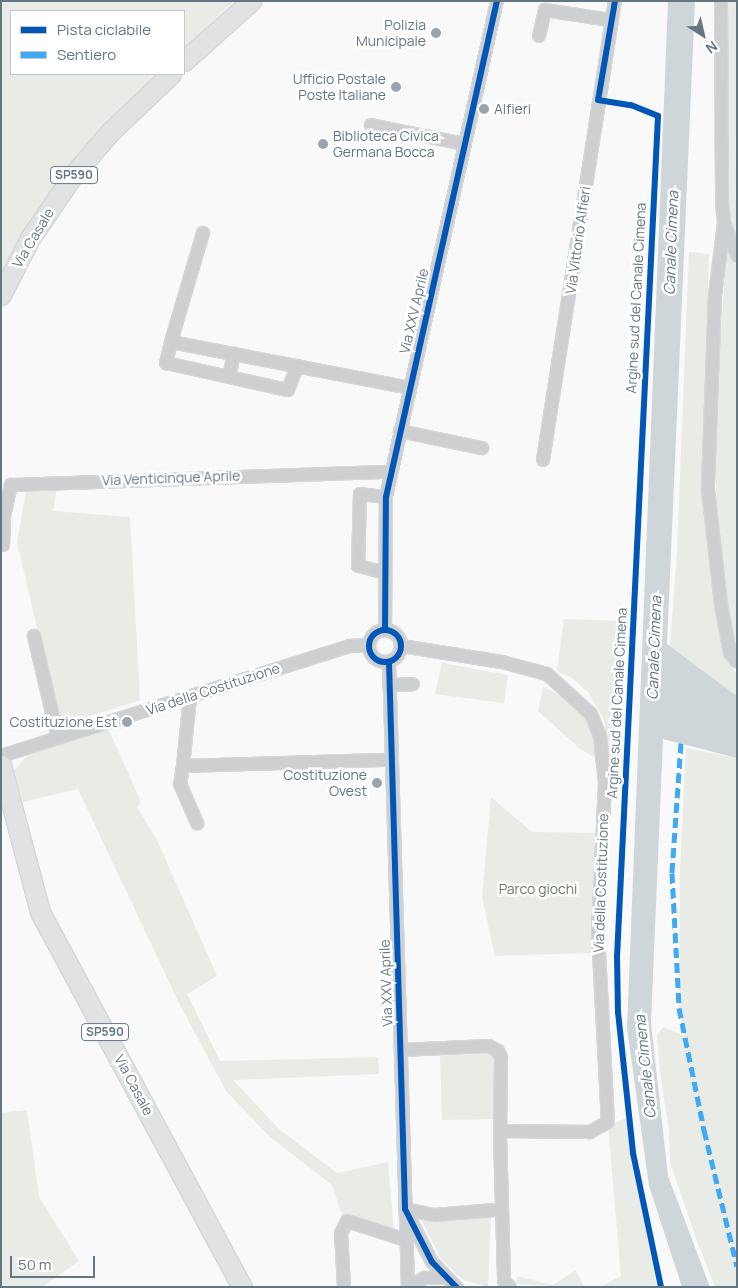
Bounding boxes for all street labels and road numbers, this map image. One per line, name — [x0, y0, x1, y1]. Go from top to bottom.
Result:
road number: SP590 — [49, 166, 99, 184]
street label: Via Vittorio Alfieri — [562, 185, 594, 295]
street label: Argine sud del Canale Cimena — [623, 202, 649, 394]
street label: Via Casale — [9, 205, 57, 271]
street label: Via XXV Aprile — [396, 267, 432, 355]
street label: Via Venticinque Aprile — [102, 467, 240, 489]
street label: Argine sud del Canale Cimena — [604, 607, 630, 799]
street label: Via della Costituzione — [144, 659, 282, 719]
street label: Via della Costituzione — [590, 813, 612, 953]
street label: Via XXV Aprile — [376, 939, 396, 1027]
road number: SP590 — [80, 1022, 130, 1042]
street label: Via Casale — [111, 1052, 157, 1118]

